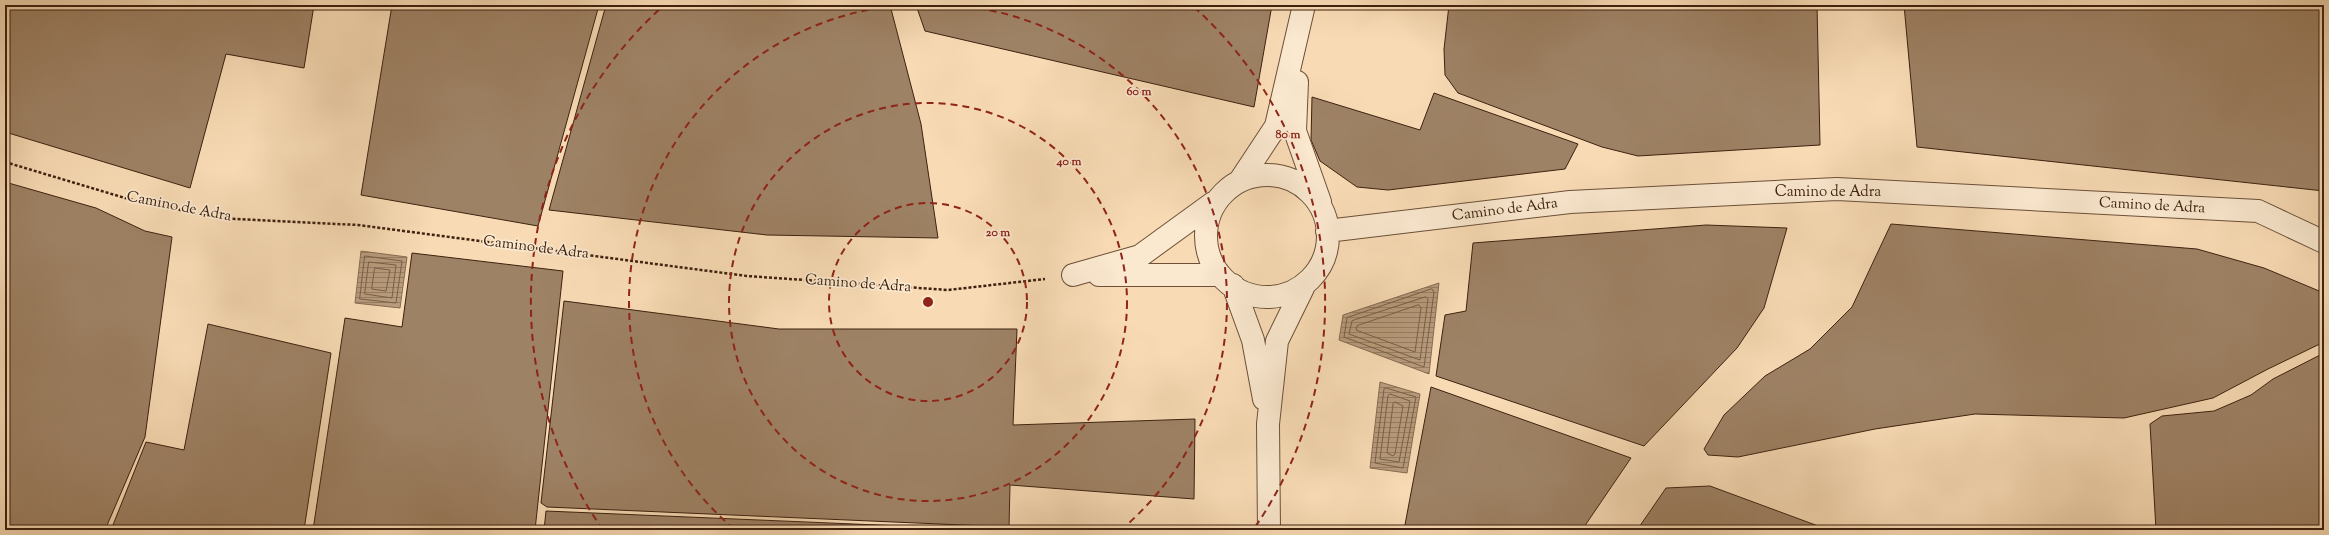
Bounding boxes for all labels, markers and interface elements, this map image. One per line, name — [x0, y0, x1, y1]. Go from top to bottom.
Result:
text: 60 m — [1127, 83, 1151, 101]
text: 80 m — [1276, 126, 1300, 144]
text: 40 m — [1056, 153, 1081, 171]
street label: Camino de Adra — [1775, 182, 1881, 203]
street label: Camino de Adra — [125, 187, 233, 227]
street label: Camino de Adra — [1451, 193, 1559, 227]
street label: Camino de Adra — [2098, 193, 2206, 219]
text: 20 m — [986, 224, 1010, 242]
street label: Camino de Adra — [482, 231, 590, 265]
street label: Camino de Adra — [804, 270, 912, 298]
centre of rings — [921, 295, 935, 309]

